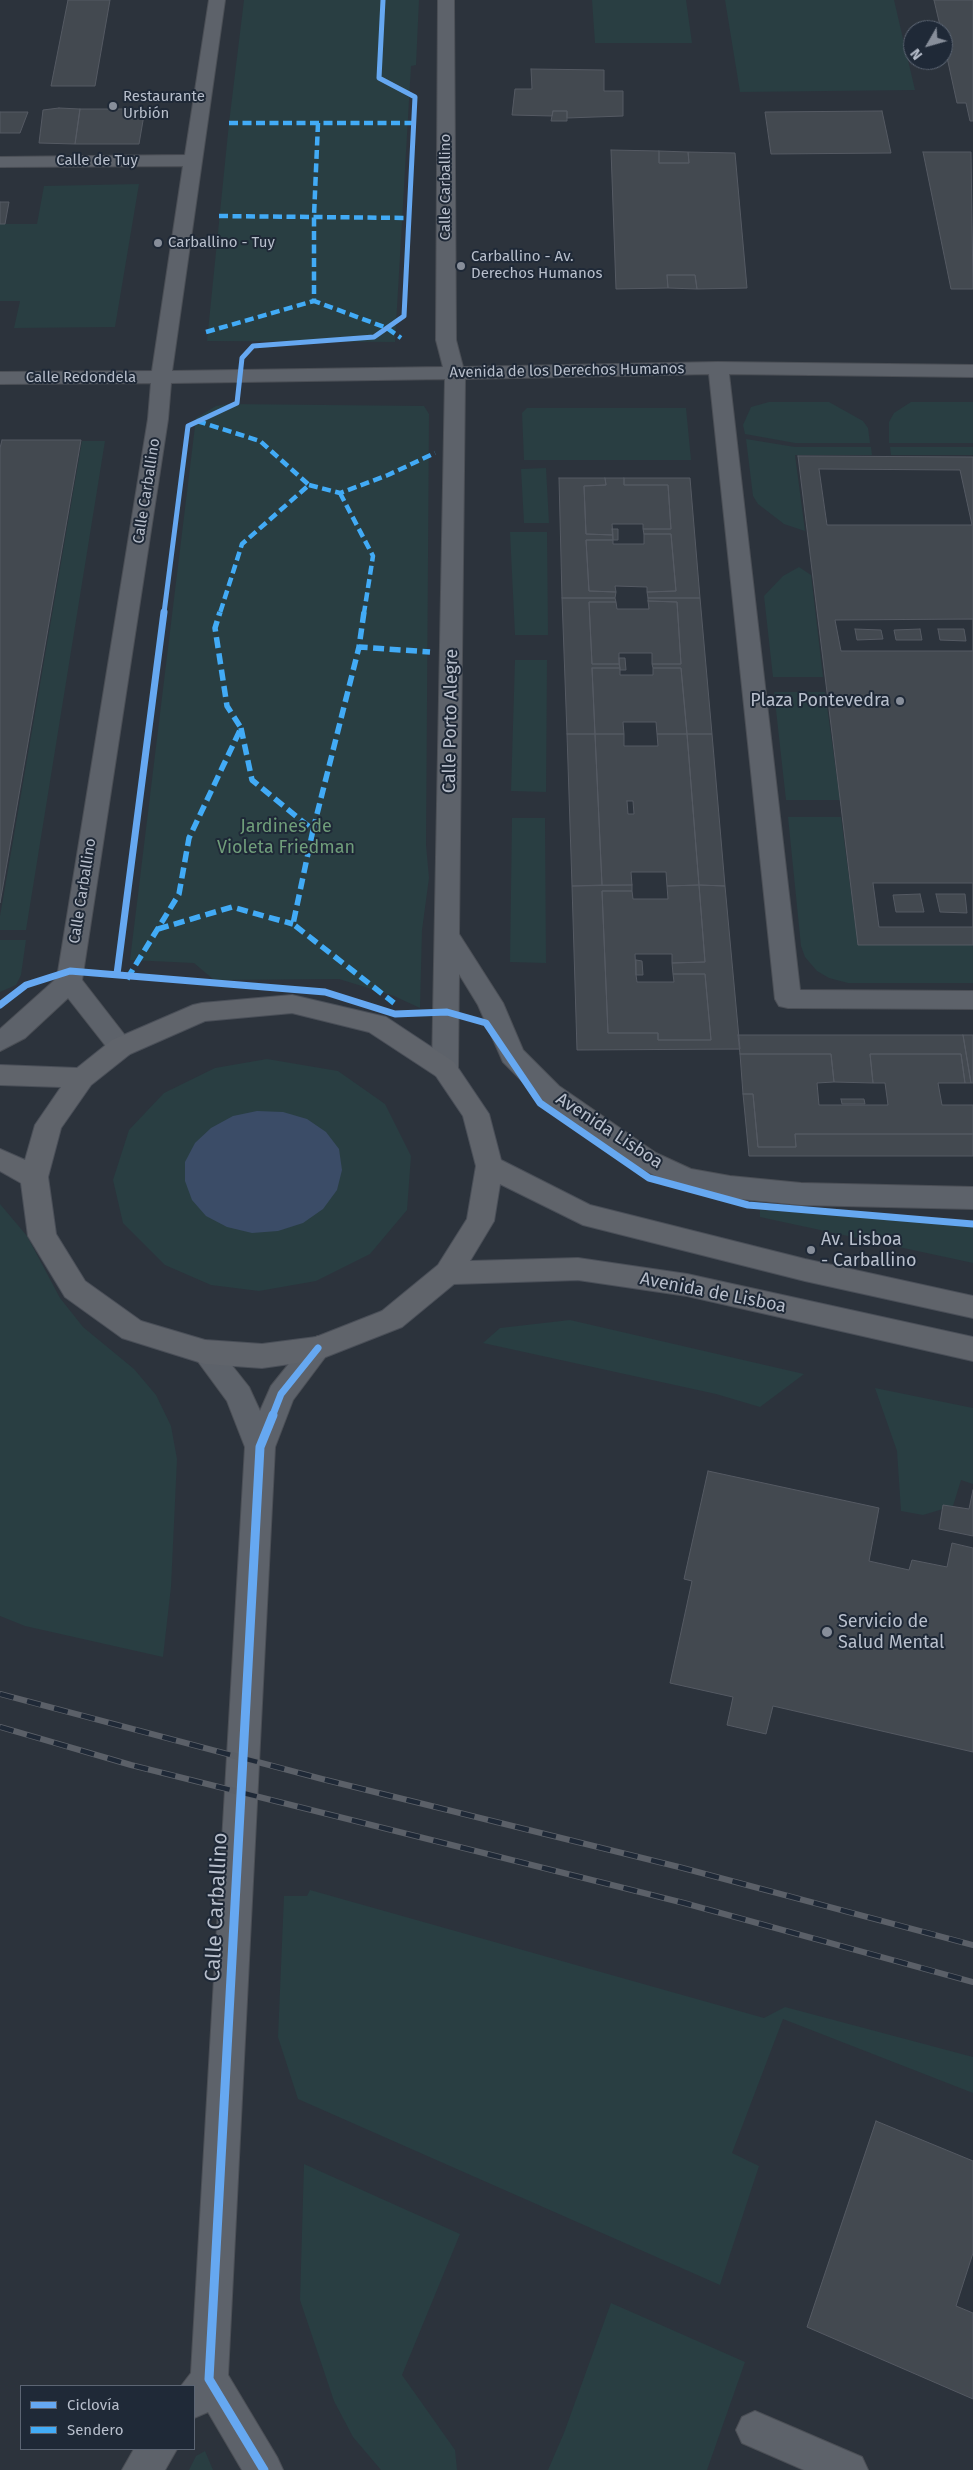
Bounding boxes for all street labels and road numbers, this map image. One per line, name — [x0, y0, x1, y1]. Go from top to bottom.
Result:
street label: Calle Carballino — [437, 134, 455, 240]
street label: Calle de Tuy — [56, 152, 138, 170]
street label: Avenida de los Derechos Humanos — [449, 360, 685, 382]
street label: Calle Redondela — [26, 369, 136, 387]
street label: Calle Carballino — [130, 437, 164, 545]
street label: Calle Porto Alegre — [439, 649, 463, 793]
street label: Calle Carballino — [66, 837, 100, 945]
street label: Avenida Lisboa — [551, 1088, 667, 1174]
street label: Avenida de Lisboa — [638, 1268, 788, 1318]
street label: Calle Carballino — [201, 1832, 233, 1982]

